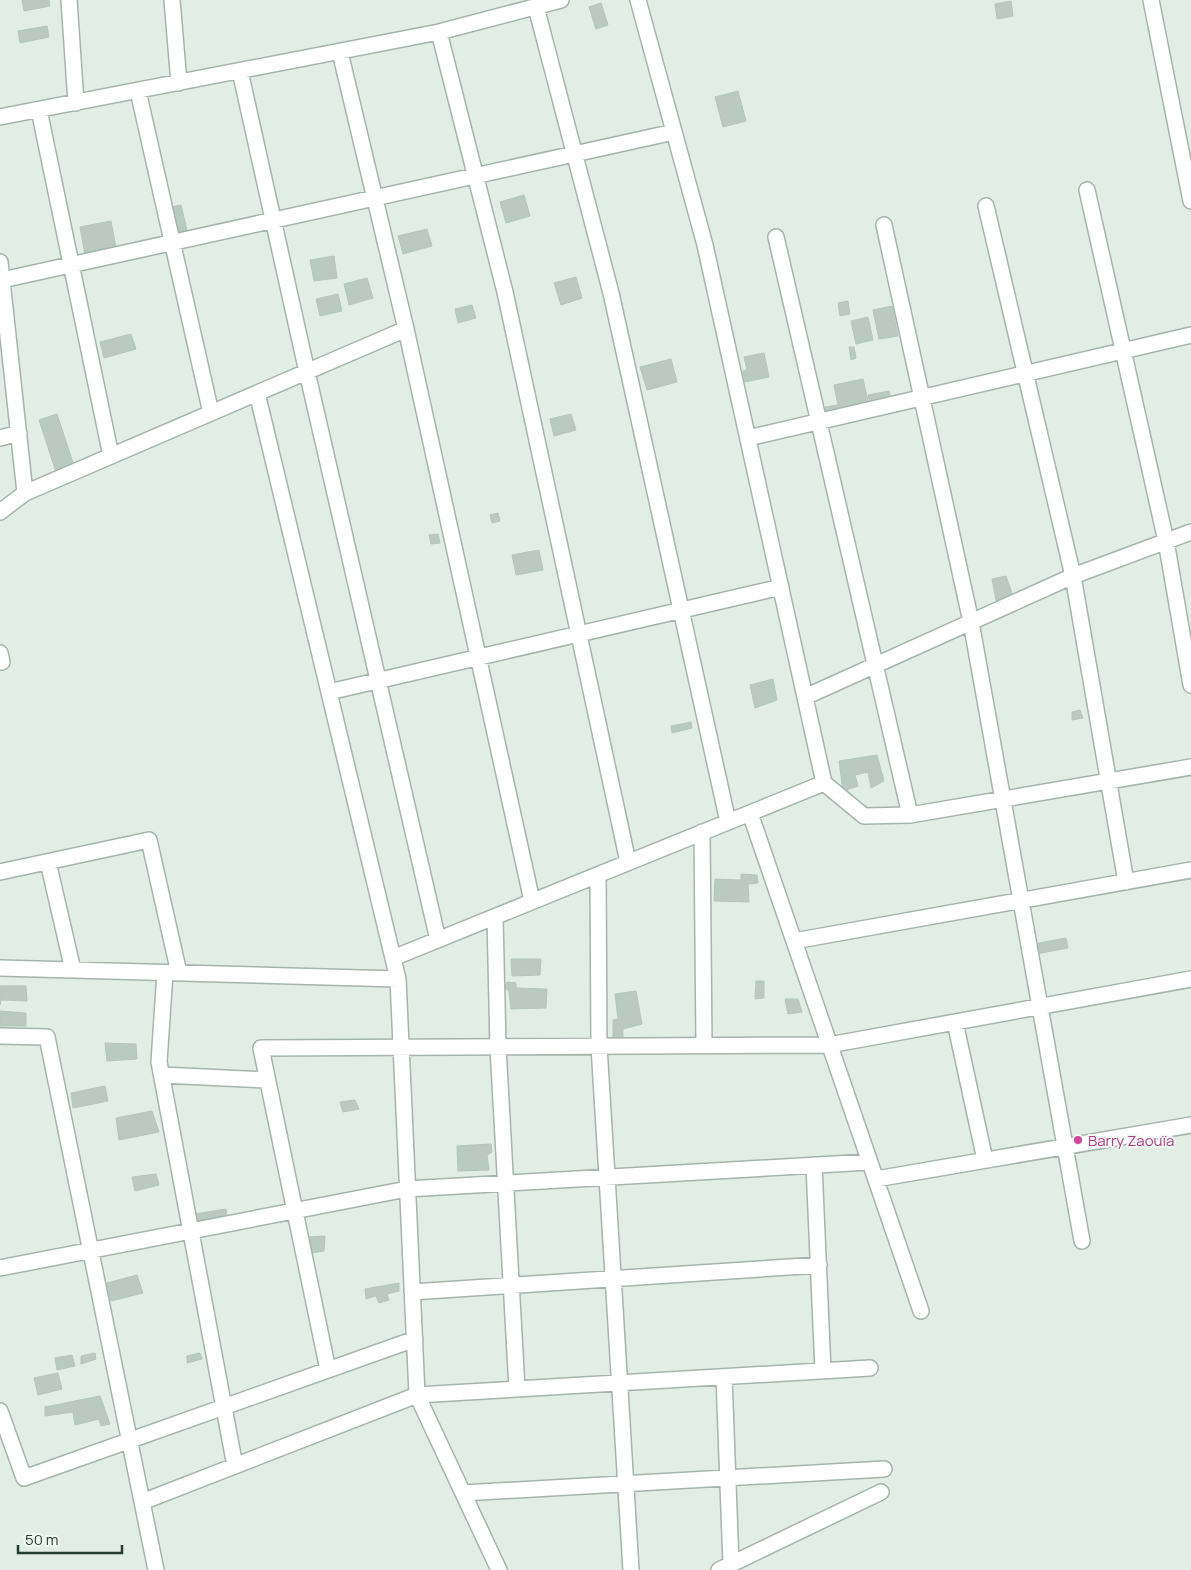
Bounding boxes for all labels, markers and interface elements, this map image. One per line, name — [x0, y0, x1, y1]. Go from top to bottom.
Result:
place label: Barry Zaouïa — [1088, 1130, 1174, 1151]
marker: Barry Zaouïa — [1072, 1134, 1084, 1146]
scale bar — [18, 1522, 121, 1554]
text: 50 m — [25, 1529, 59, 1550]

